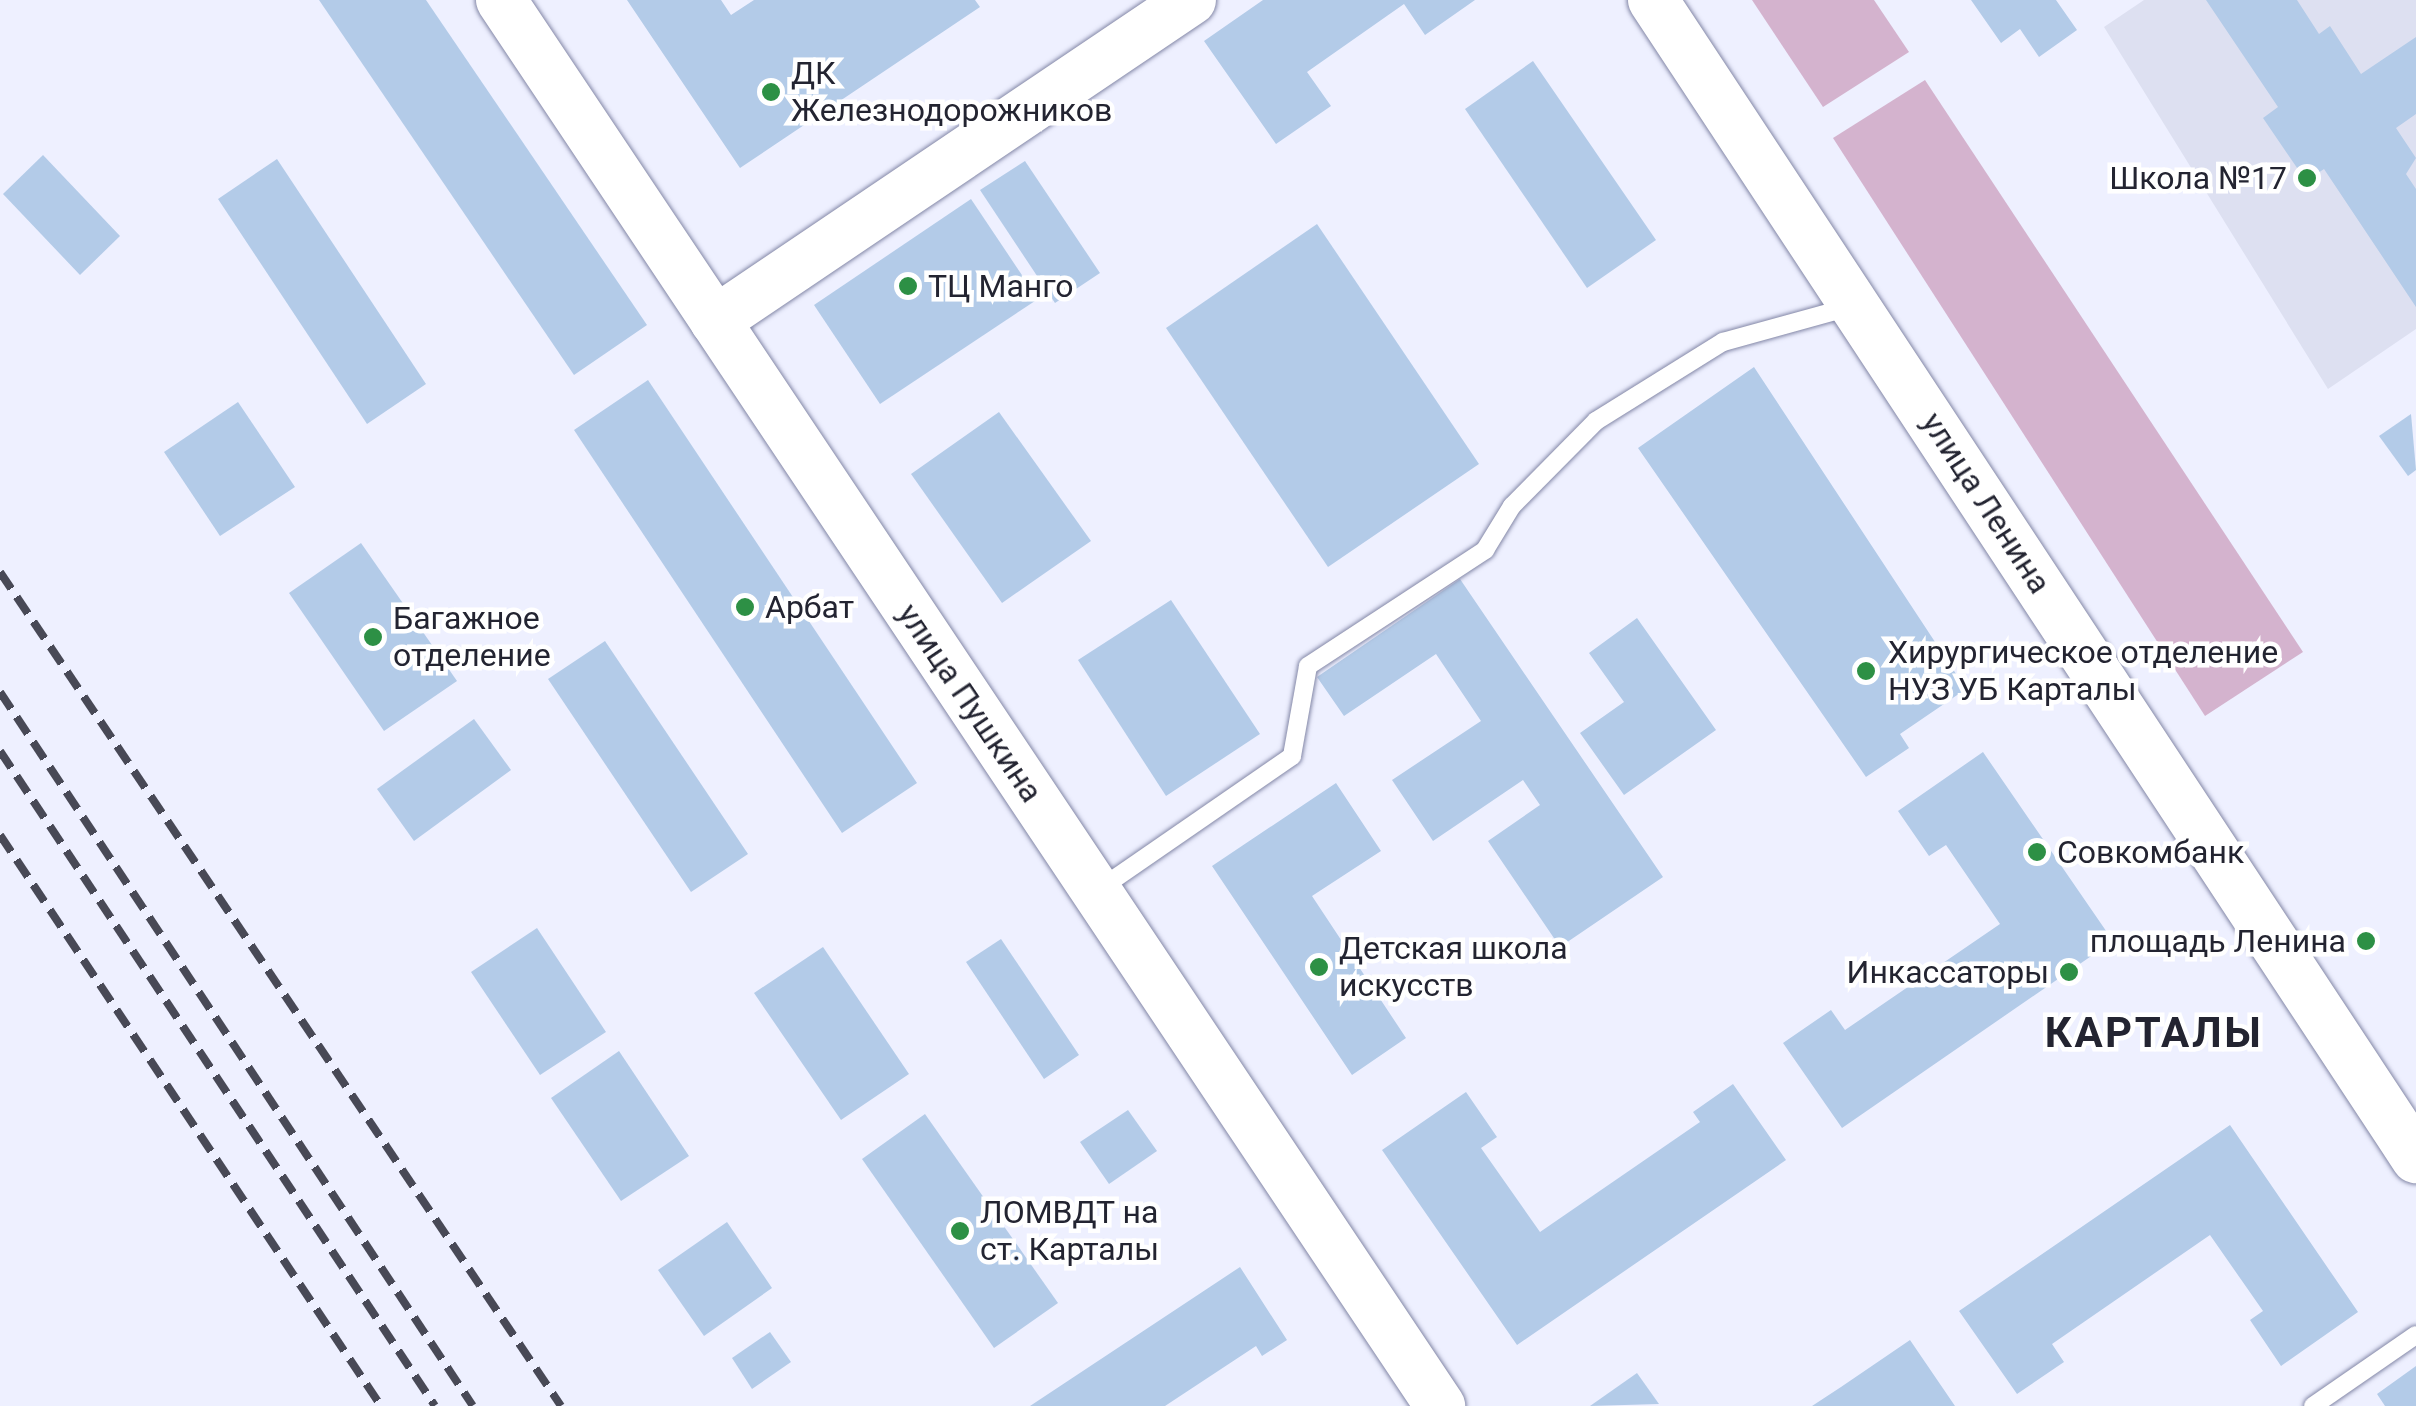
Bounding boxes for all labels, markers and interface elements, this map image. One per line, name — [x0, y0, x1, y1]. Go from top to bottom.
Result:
place label: ДК Железнодорожников — [791, 55, 1112, 130]
marker: ДК Железнодорожников — [760, 81, 782, 103]
place label: Школа №17 — [2109, 159, 2287, 197]
marker: Школа №17 — [2296, 167, 2318, 189]
place label: ТЦ Манго — [928, 267, 1074, 305]
marker: ТЦ Манго — [897, 275, 919, 297]
street label: улица Ленина — [1913, 405, 2059, 601]
place label: Арбат — [765, 588, 854, 626]
marker: Арбат — [734, 596, 756, 618]
street label: улица Пушкина — [889, 596, 1051, 810]
place label: Багажное отделение — [393, 600, 551, 675]
marker: Багажное отделение — [362, 626, 384, 648]
place label: Хирургическое отделение НУЗ УБ Карталы — [1888, 634, 2278, 709]
marker: Хирургическое отделение НУЗ УБ Карталы — [1853, 658, 1879, 684]
place label: Совкомбанк — [2057, 833, 2244, 871]
marker: Совкомбанк — [2026, 841, 2048, 863]
place label: площадь Ленина — [2090, 922, 2346, 960]
place label: Детская школа искусств — [1339, 930, 1568, 1005]
marker: площадь Ленина — [2355, 930, 2377, 952]
place label: Инкассаторы — [1847, 953, 2049, 991]
marker: Детская школа искусств — [1308, 956, 1330, 978]
marker: Инкассаторы — [2058, 961, 2080, 983]
district label: КАРТАЛЫ — [2045, 1008, 2263, 1058]
place label: ЛОМВДТ на ст. Карталы — [980, 1194, 1159, 1269]
marker: ЛОМВДТ на ст. Карталы — [949, 1220, 971, 1242]

